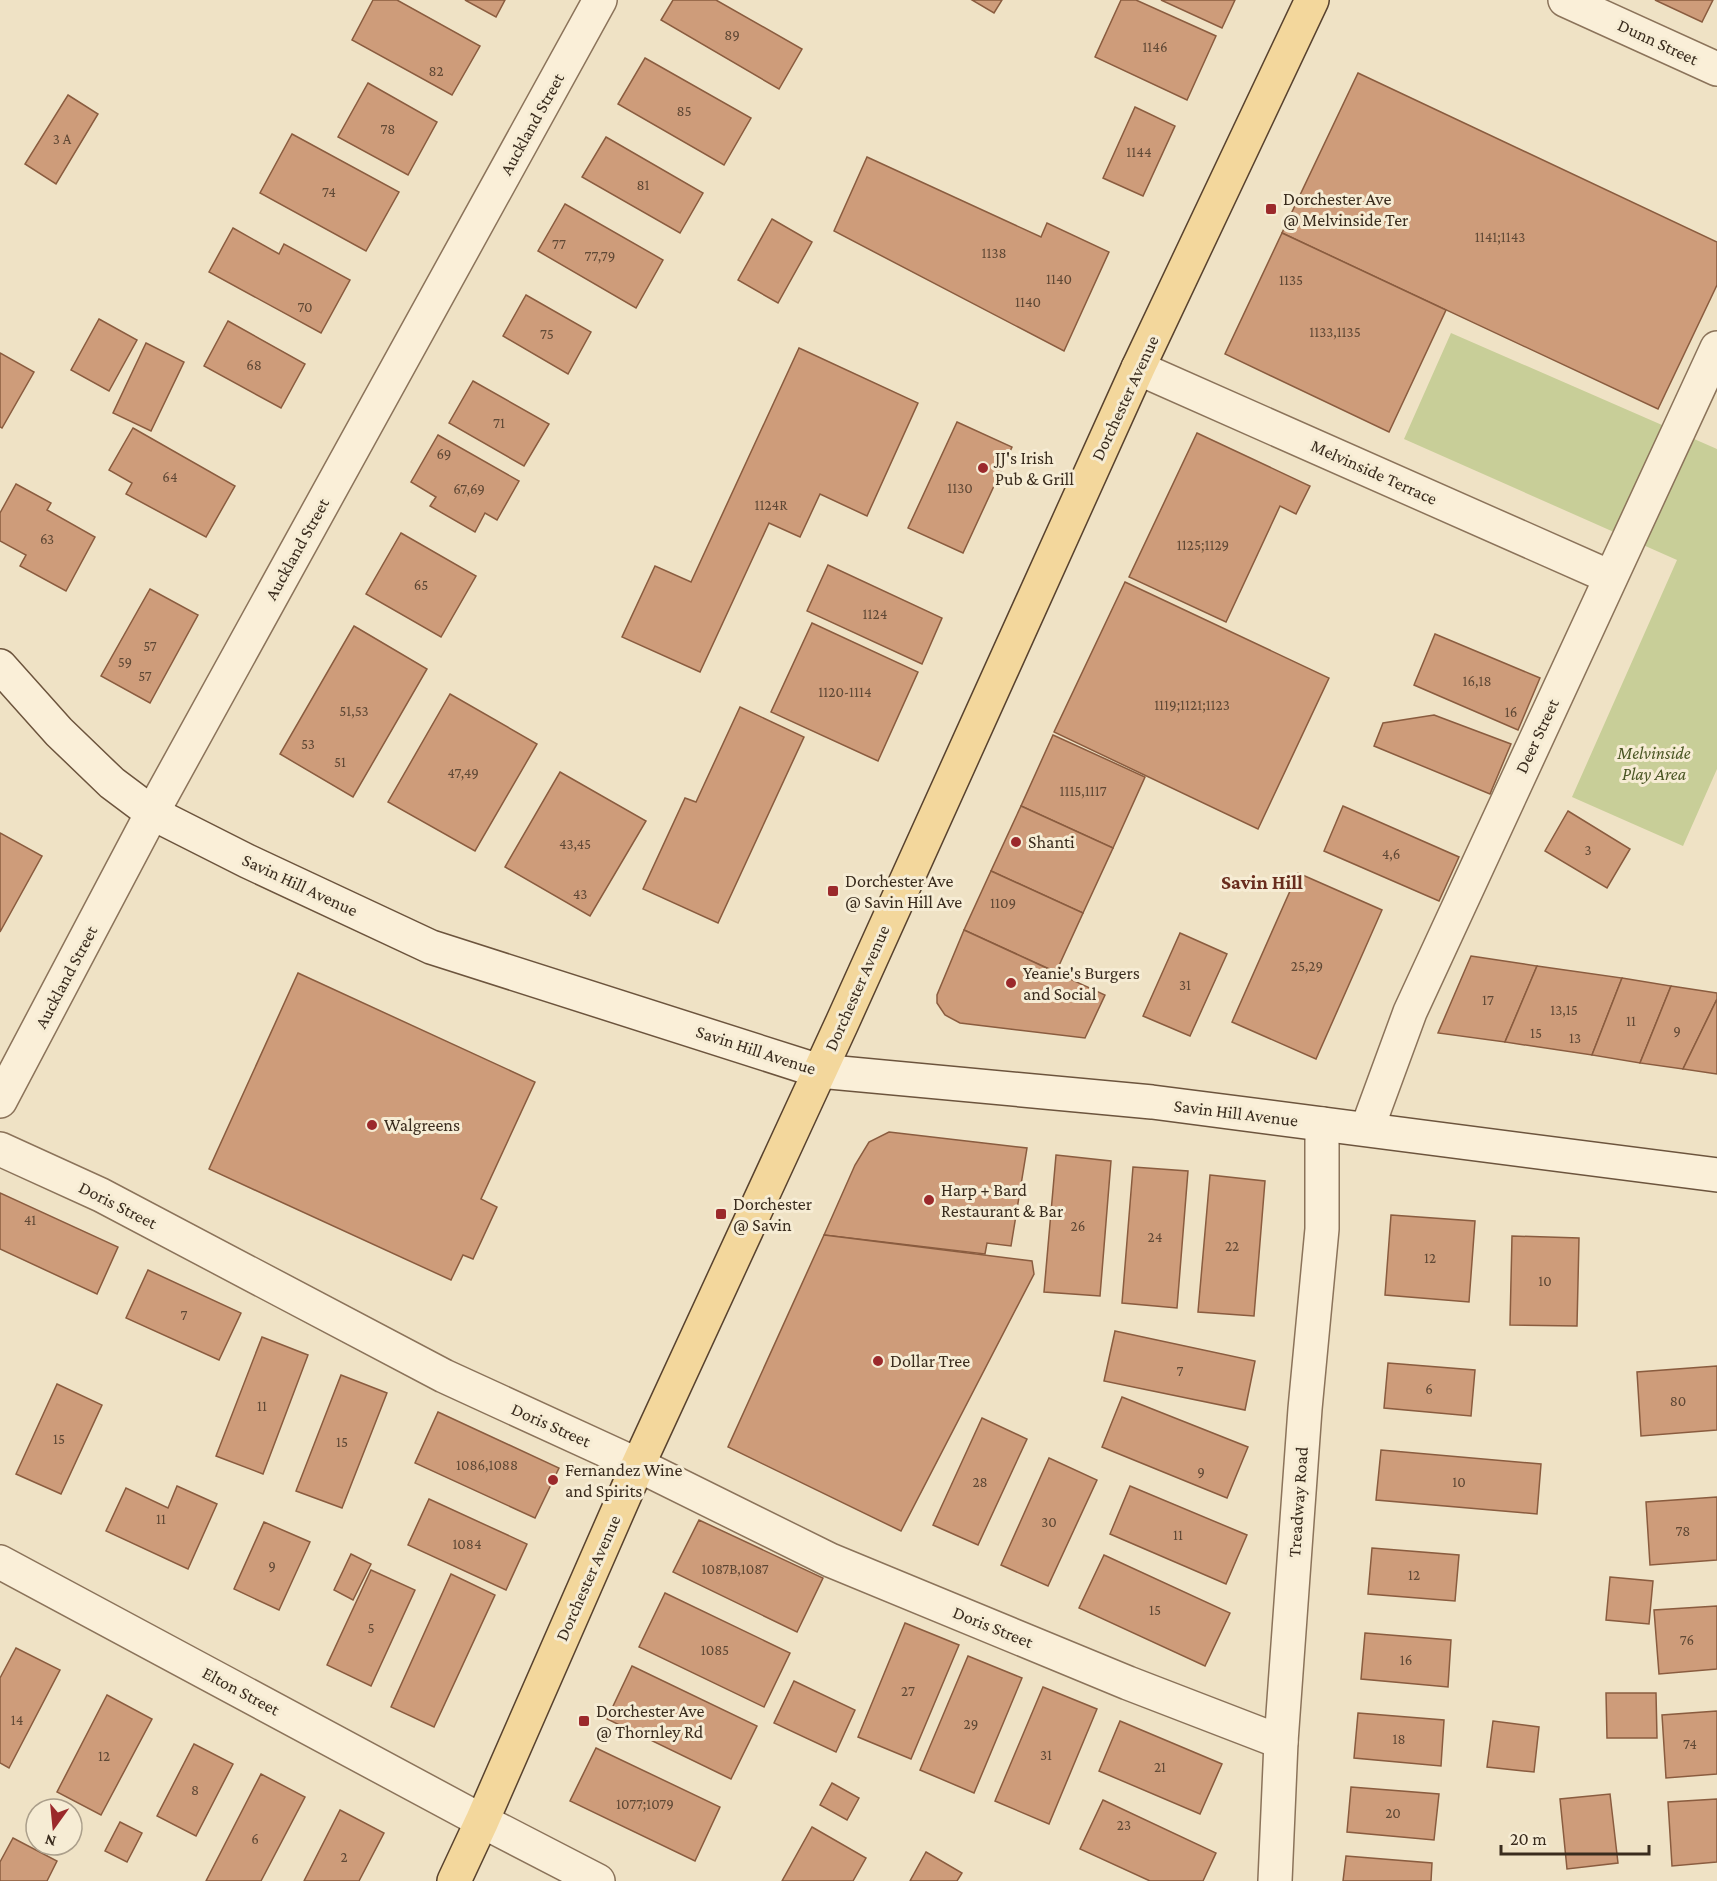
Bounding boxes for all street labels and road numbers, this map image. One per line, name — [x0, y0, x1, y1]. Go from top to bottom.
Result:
street label: Dunn Street — [1615, 15, 1702, 70]
street label: Auckland Street — [496, 69, 569, 178]
street label: Dorchester Avenue — [1087, 332, 1163, 464]
street label: Melvinside Terrace — [1308, 435, 1440, 509]
street label: Auckland Street — [261, 494, 334, 603]
street label: Deer Street — [1511, 695, 1563, 776]
street label: Savin Hill Avenue — [239, 849, 361, 921]
street label: Auckland Street — [31, 921, 102, 1032]
street label: Dorchester Avenue — [820, 922, 894, 1054]
street label: Savin Hill Avenue — [693, 1021, 819, 1079]
street label: Savin Hill Avenue — [1173, 1095, 1299, 1131]
street label: Doris Street — [76, 1177, 161, 1234]
street label: Doris Street — [508, 1399, 595, 1452]
street label: Treadway Road — [1284, 1445, 1312, 1558]
street label: Dorchester Avenue — [551, 1512, 625, 1644]
street label: Doris Street — [950, 1602, 1037, 1653]
street label: Elton Street — [199, 1662, 284, 1720]

